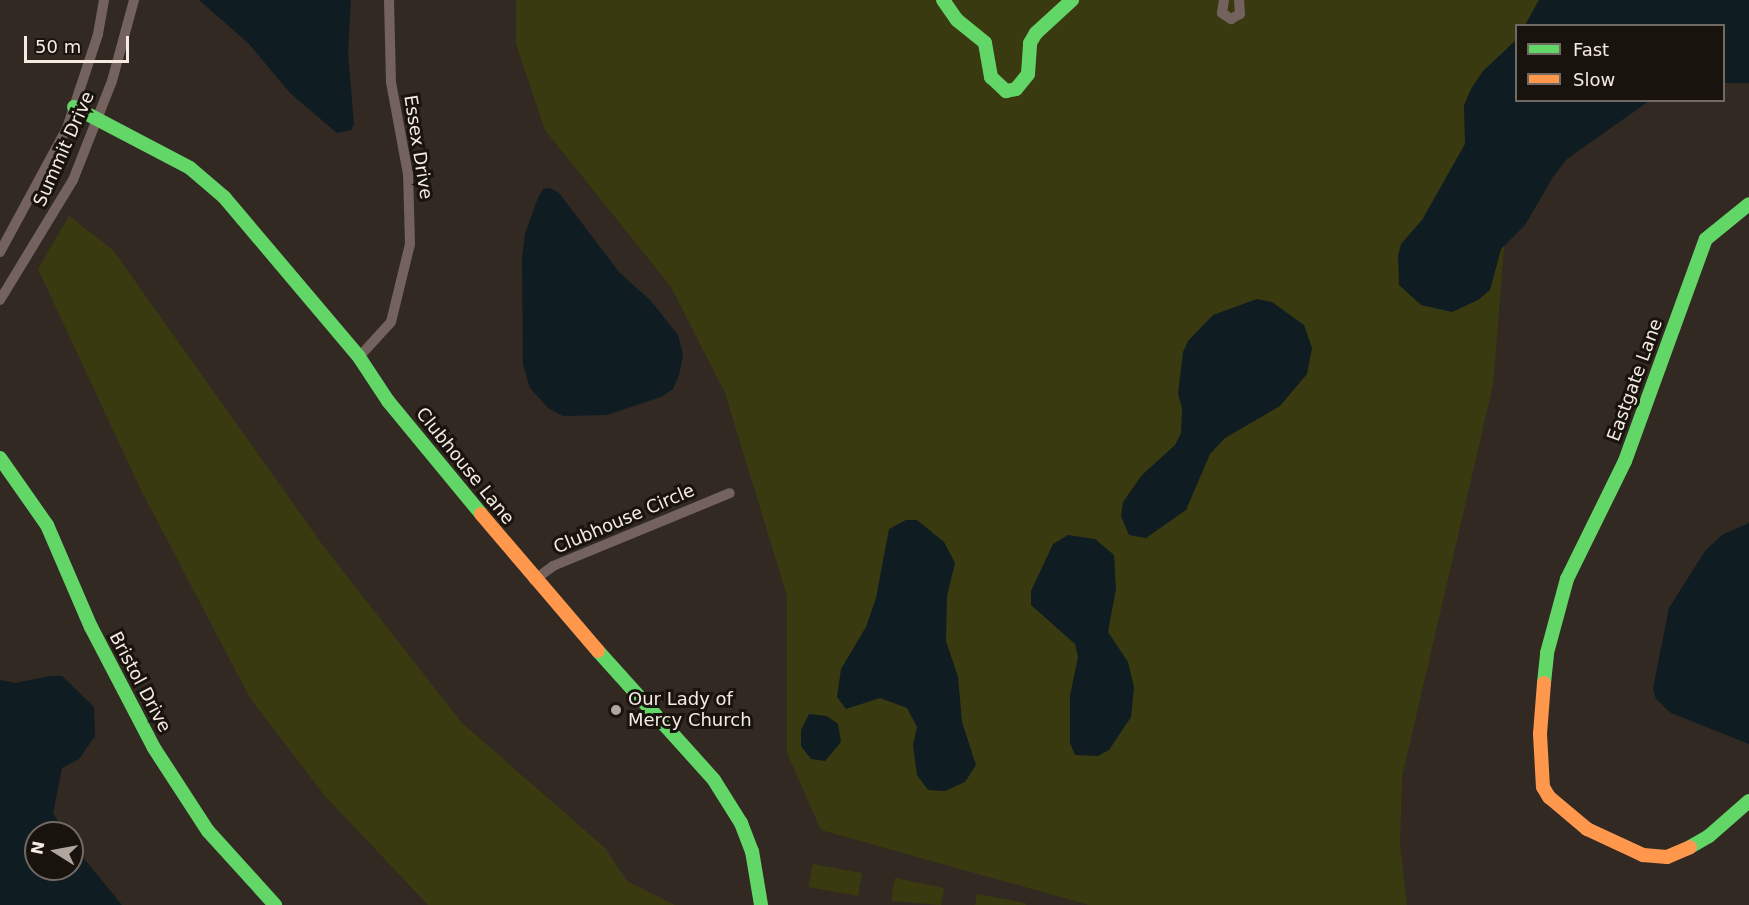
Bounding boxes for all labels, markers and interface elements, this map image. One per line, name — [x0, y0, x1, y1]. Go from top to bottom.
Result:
scale bar — [27, 24, 132, 62]
legend — [1515, 24, 1725, 102]
text: 50 m — [35, 36, 81, 57]
text: Fast — [1573, 39, 1609, 60]
text: Slow — [1573, 69, 1615, 90]
street label: Summit Drive — [29, 88, 99, 210]
street label: Essex Drive — [399, 93, 437, 201]
street label: Eastgate Lane — [1603, 316, 1667, 444]
street label: Clubhouse Lane — [411, 403, 519, 529]
street label: Clubhouse Circle — [550, 480, 698, 558]
street label: Bristol Drive — [104, 628, 176, 736]
place label: Our Lady of Mercy Church — [628, 689, 752, 732]
marker: Our Lady of Mercy Church — [609, 703, 623, 717]
north arrow — [24, 821, 84, 881]
text: N — [27, 839, 48, 856]

